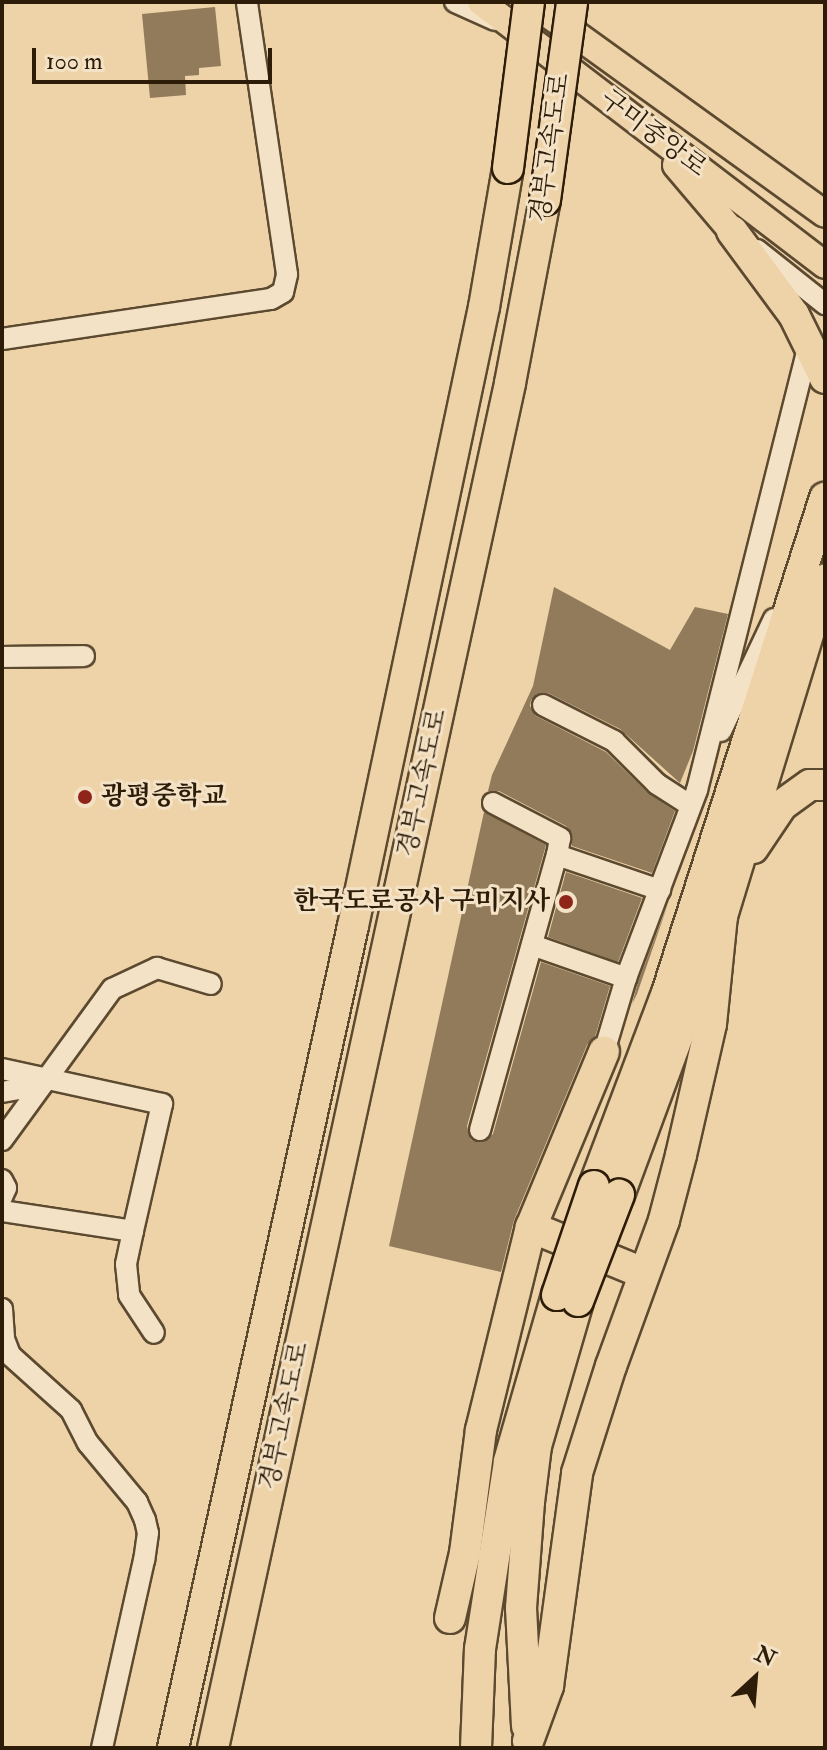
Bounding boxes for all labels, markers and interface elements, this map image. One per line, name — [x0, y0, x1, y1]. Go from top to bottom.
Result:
scale bar — [36, 32, 276, 82]
text: 100 m — [46, 46, 103, 77]
street label: 경부고속도로 — [525, 71, 577, 225]
street label: 구미중앙로 — [593, 84, 713, 184]
street label: 경부고속도로 — [392, 706, 454, 860]
place label: 광평중학교 — [101, 781, 227, 813]
marker: 광평중학교 — [76, 788, 94, 806]
place label: 한국도로공사 구미지사 — [293, 886, 550, 918]
marker: 한국도로공사 구미지사 — [557, 893, 575, 911]
street label: 경부고속도로 — [254, 1339, 316, 1493]
north arrow — [715, 1638, 795, 1718]
text: N — [751, 1640, 781, 1673]

